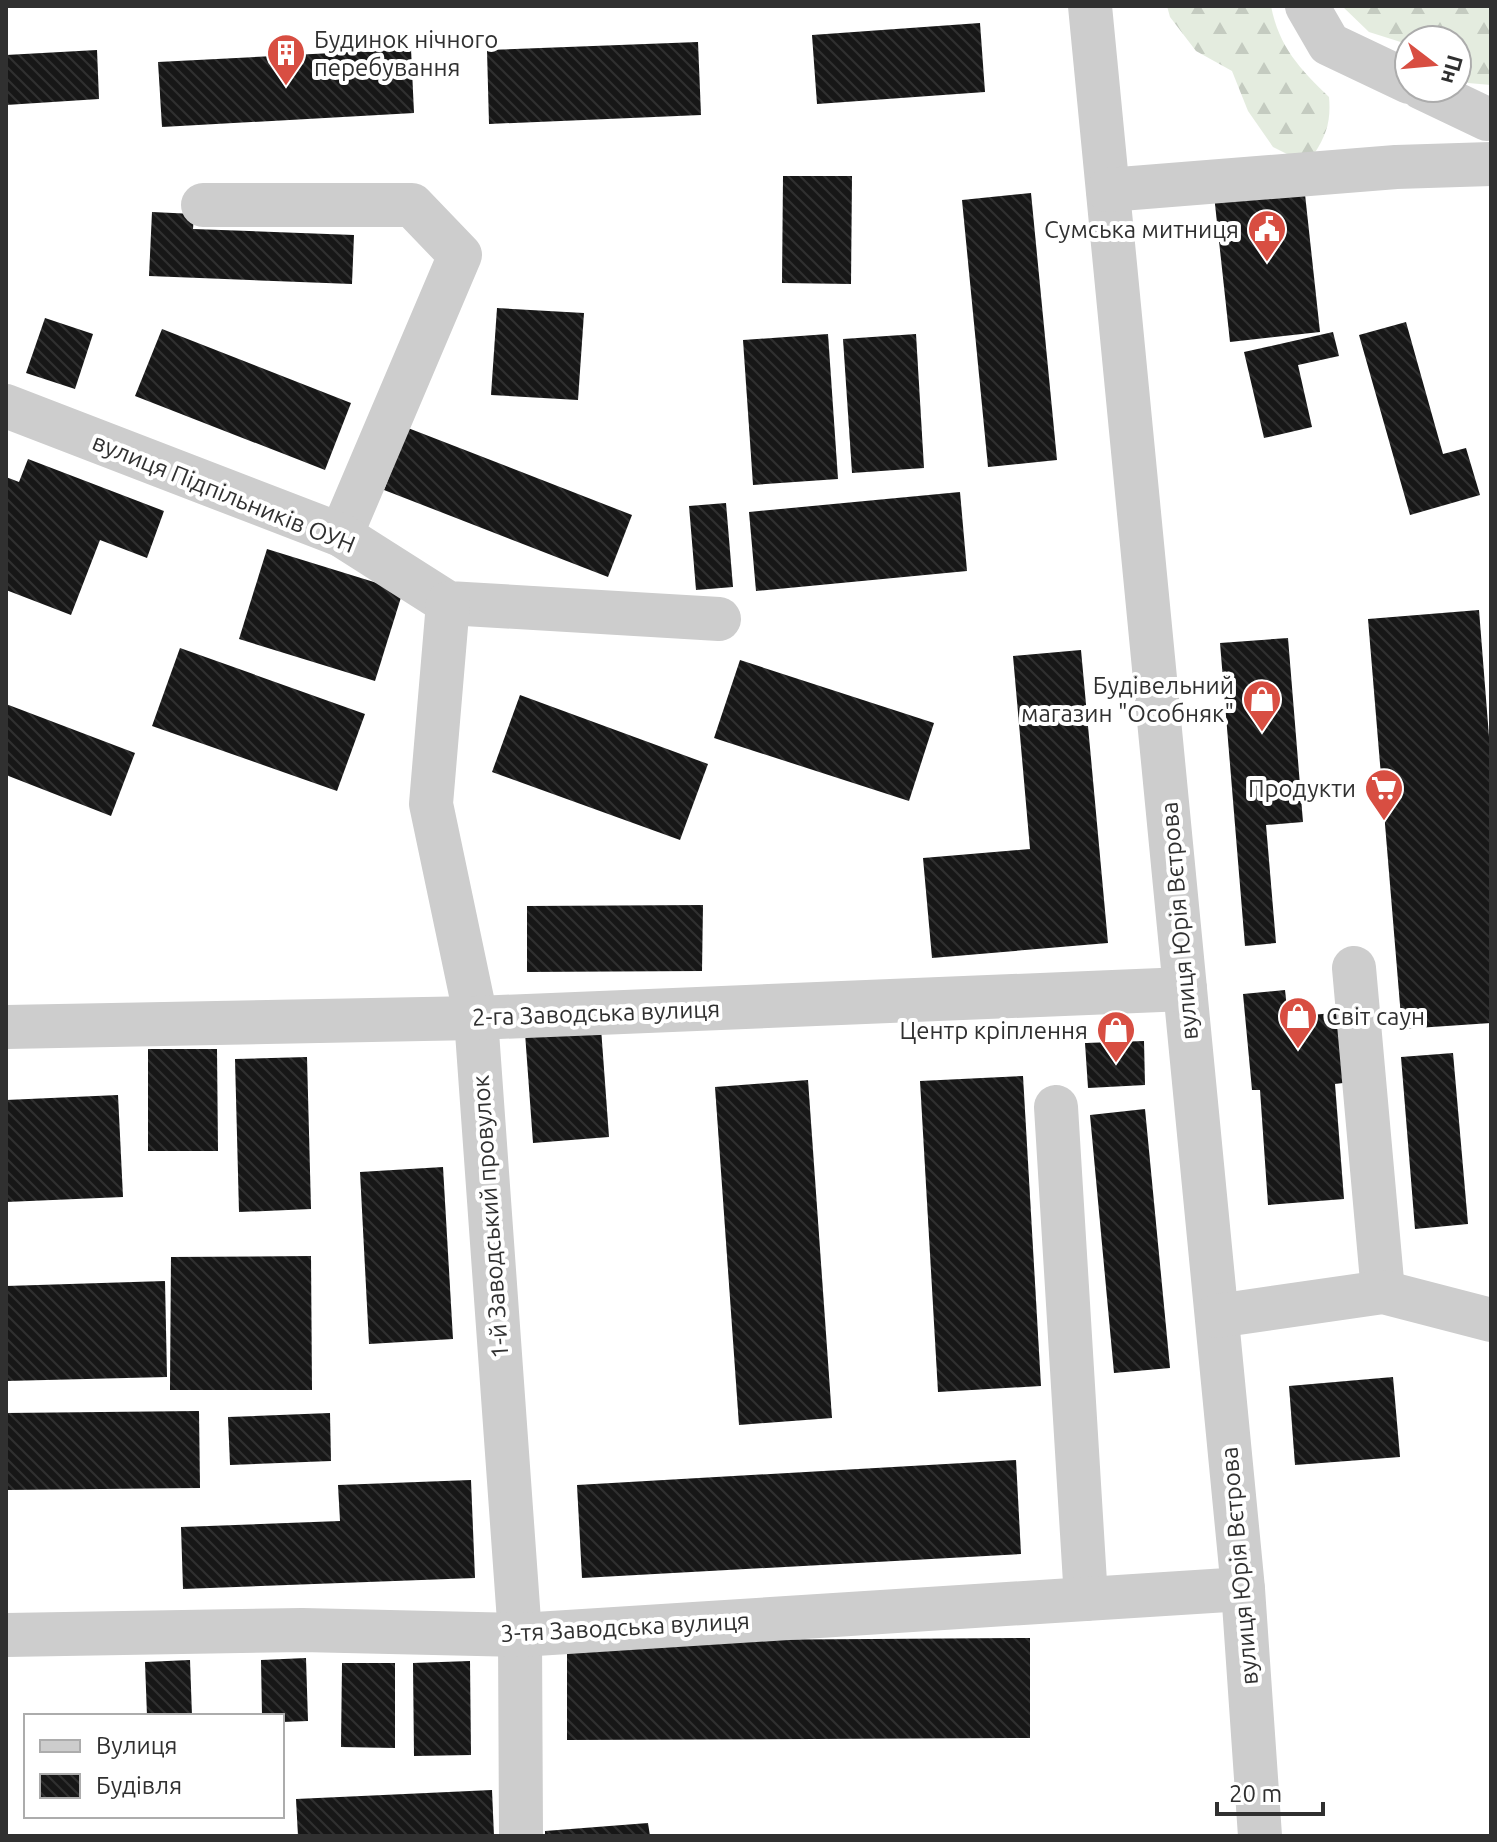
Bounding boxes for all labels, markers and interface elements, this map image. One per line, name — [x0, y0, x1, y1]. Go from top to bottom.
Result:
north arrow — [1393, 24, 1473, 104]
place label: Будинок нічного перебування — [314, 26, 498, 81]
building icon: Будинок нічного перебування — [265, 32, 307, 87]
text: Пн — [1437, 52, 1469, 87]
public building icon: Сумська митниця — [1246, 208, 1288, 263]
place label: Сумська митниця — [1044, 216, 1239, 243]
street label: вулиця Підпільників ОУН — [89, 428, 359, 558]
place label: Будівельний магазин "Особняк" — [1021, 672, 1234, 727]
shop icon: Будівельний магазин "Особняк" — [1241, 678, 1283, 733]
supermarket icon: Продукти — [1363, 767, 1405, 822]
place label: Продукти — [1248, 775, 1356, 802]
street label: вулиця Юрія Вєтрова — [1155, 801, 1203, 1041]
street label: 2-га Заводська вулиця — [471, 995, 721, 1031]
shop icon: Світ саун — [1277, 995, 1319, 1050]
place label: Світ саун — [1326, 1003, 1425, 1030]
shop icon: Центр кріплення — [1095, 1009, 1137, 1064]
place label: Центр кріплення — [899, 1017, 1088, 1044]
street label: 1-й Заводський провулок — [467, 1074, 513, 1360]
street label: вулиця Юрія Вєтрова — [1215, 1446, 1263, 1686]
street label: 3-тя Заводська вулиця — [499, 1607, 751, 1647]
legend — [24, 1714, 284, 1818]
text: Вулиця — [96, 1732, 178, 1759]
scale bar — [1217, 1766, 1323, 1816]
text: Будівля — [96, 1772, 182, 1799]
text: 20 m — [1229, 1780, 1282, 1807]

